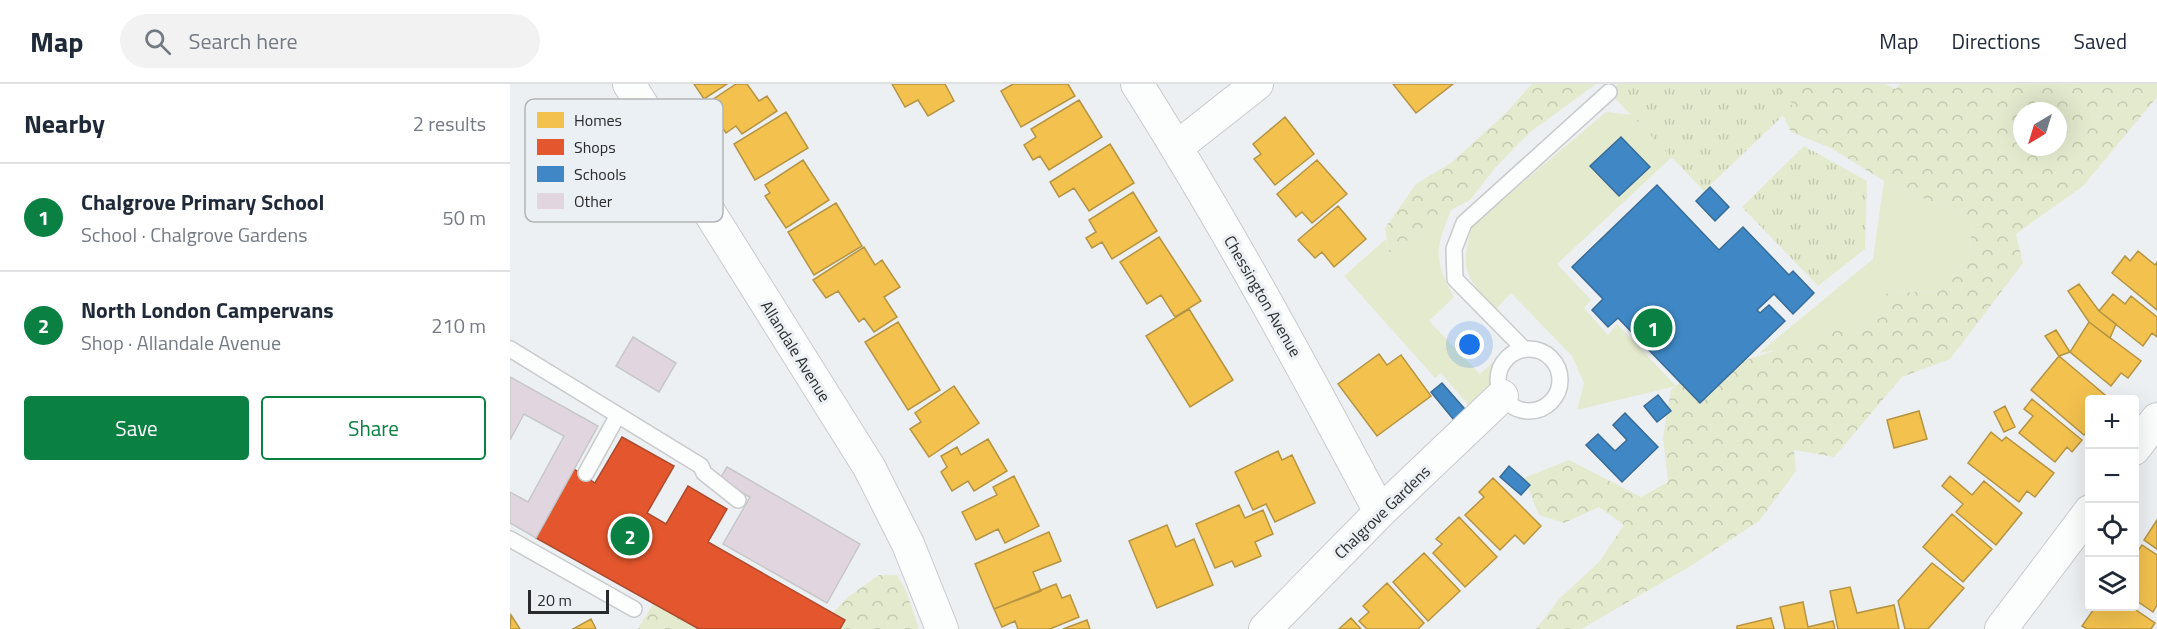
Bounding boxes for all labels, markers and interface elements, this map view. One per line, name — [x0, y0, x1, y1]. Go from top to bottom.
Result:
search box — [120, 14, 540, 68]
text: Map — [30, 20, 84, 63]
text: Search here — [189, 24, 298, 58]
icon: search — [141, 25, 174, 58]
text: Map — [1879, 25, 1919, 57]
text: Directions — [1952, 25, 2041, 57]
text: Saved — [2074, 25, 2127, 57]
legend — [525, 99, 723, 222]
north arrow — [2013, 102, 2067, 156]
text: Nearby — [24, 104, 105, 143]
text: 2 results — [413, 108, 486, 139]
text: Homes — [574, 108, 622, 132]
text: Shops — [574, 135, 616, 159]
text: Schools — [574, 162, 626, 186]
text: Chalgrove Primary School — [81, 185, 324, 219]
text: Other — [574, 189, 613, 213]
text: 1 — [38, 202, 49, 233]
text: 50 m — [442, 202, 486, 233]
text: School · Chalgrove Gardens — [81, 219, 307, 250]
street label: Chessington Avenue — [1218, 231, 1308, 361]
text: North London Campervans — [81, 293, 334, 327]
street label: Allandale Avenue — [755, 296, 837, 406]
pin: 1 — [1634, 306, 1672, 350]
text: 2 — [38, 310, 49, 341]
text: 210 m — [431, 310, 486, 341]
text: Shop · Allandale Avenue — [81, 327, 281, 358]
your location — [1455, 330, 1484, 359]
map controls — [2085, 395, 2139, 611]
button: + — [2085, 395, 2139, 449]
button: Save — [24, 396, 249, 460]
button: Share — [261, 396, 486, 460]
button: − — [2085, 449, 2139, 503]
street label: Chalgrove Gardens — [1328, 460, 1436, 564]
button: locate — [2085, 503, 2139, 557]
pin: 2 — [610, 514, 650, 558]
button: layers — [2085, 557, 2139, 611]
scale bar — [528, 587, 609, 614]
text: 20 m — [537, 588, 572, 612]

